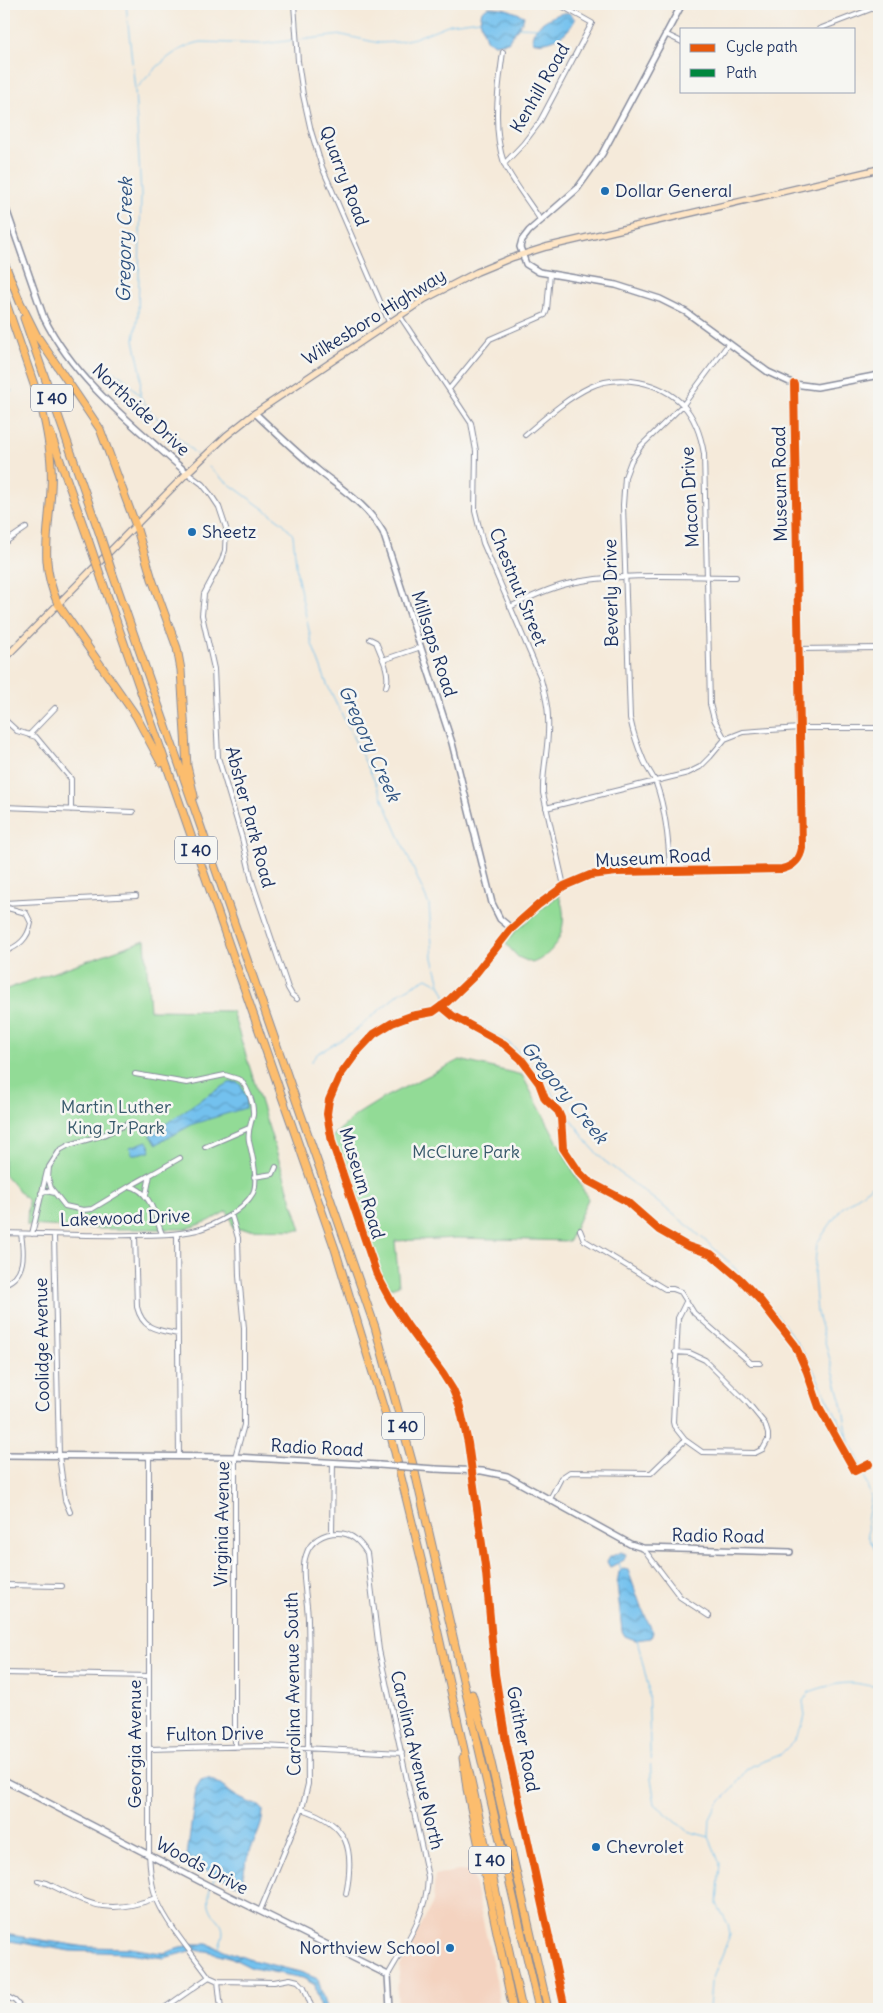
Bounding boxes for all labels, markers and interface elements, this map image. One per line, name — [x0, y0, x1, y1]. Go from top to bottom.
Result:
legend — [680, 28, 856, 92]
text: Cycle path — [726, 37, 798, 56]
street label: Kenhill Road — [505, 38, 575, 137]
text: Path — [726, 63, 757, 82]
street label: Quarry Road — [315, 122, 374, 230]
water label: Gregory Creek — [111, 176, 137, 303]
place label: Dollar General — [615, 179, 732, 202]
marker: Dollar General — [599, 185, 611, 197]
street label: Wilkesboro Highway — [298, 263, 450, 370]
street label: Northside Drive — [88, 358, 195, 461]
road number: I 40 — [31, 384, 73, 412]
street label: Museum Road — [767, 426, 792, 542]
street label: Macon Drive — [675, 446, 704, 548]
place label: Sheetz — [202, 520, 257, 543]
street label: Chestnut Street — [484, 524, 553, 649]
marker: Sheetz — [186, 526, 198, 538]
street label: Beverly Drive — [598, 539, 623, 647]
street label: Millsaps Road — [407, 588, 463, 700]
water label: Gregory Creek — [334, 681, 407, 806]
street label: Absher Park Road — [221, 744, 280, 890]
road number: I 40 — [175, 836, 217, 864]
street label: Museum Road — [595, 843, 712, 872]
water label: Gregory Creek — [516, 1036, 615, 1149]
park label: Martin Luther King Jr Park — [61, 1095, 172, 1139]
street label: Museum Road — [335, 1124, 391, 1242]
park label: McClure Park — [412, 1140, 520, 1163]
street label: Lakewood Drive — [59, 1204, 191, 1231]
street label: Coolidge Avenue — [29, 1277, 54, 1413]
road number: I 40 — [382, 1412, 424, 1440]
street label: Radio Road — [270, 1434, 364, 1461]
street label: Virginia Avenue — [209, 1461, 234, 1587]
street label: Radio Road — [671, 1523, 765, 1548]
street label: Carolina Avenue South — [279, 1592, 306, 1776]
street label: Carolina Avenue North — [386, 1668, 449, 1852]
street label: Georgia Avenue — [123, 1680, 146, 1808]
street label: Gaither Road — [502, 1684, 545, 1794]
street label: Fulton Drive — [166, 1721, 264, 1746]
street label: Woods Drive — [152, 1832, 252, 1900]
place label: Chevrolet — [606, 1835, 684, 1858]
marker: Chevrolet — [590, 1841, 602, 1853]
road number: I 40 — [469, 1846, 511, 1874]
place label: Northview School — [299, 1936, 440, 1959]
marker: Northview School — [444, 1942, 456, 1954]

